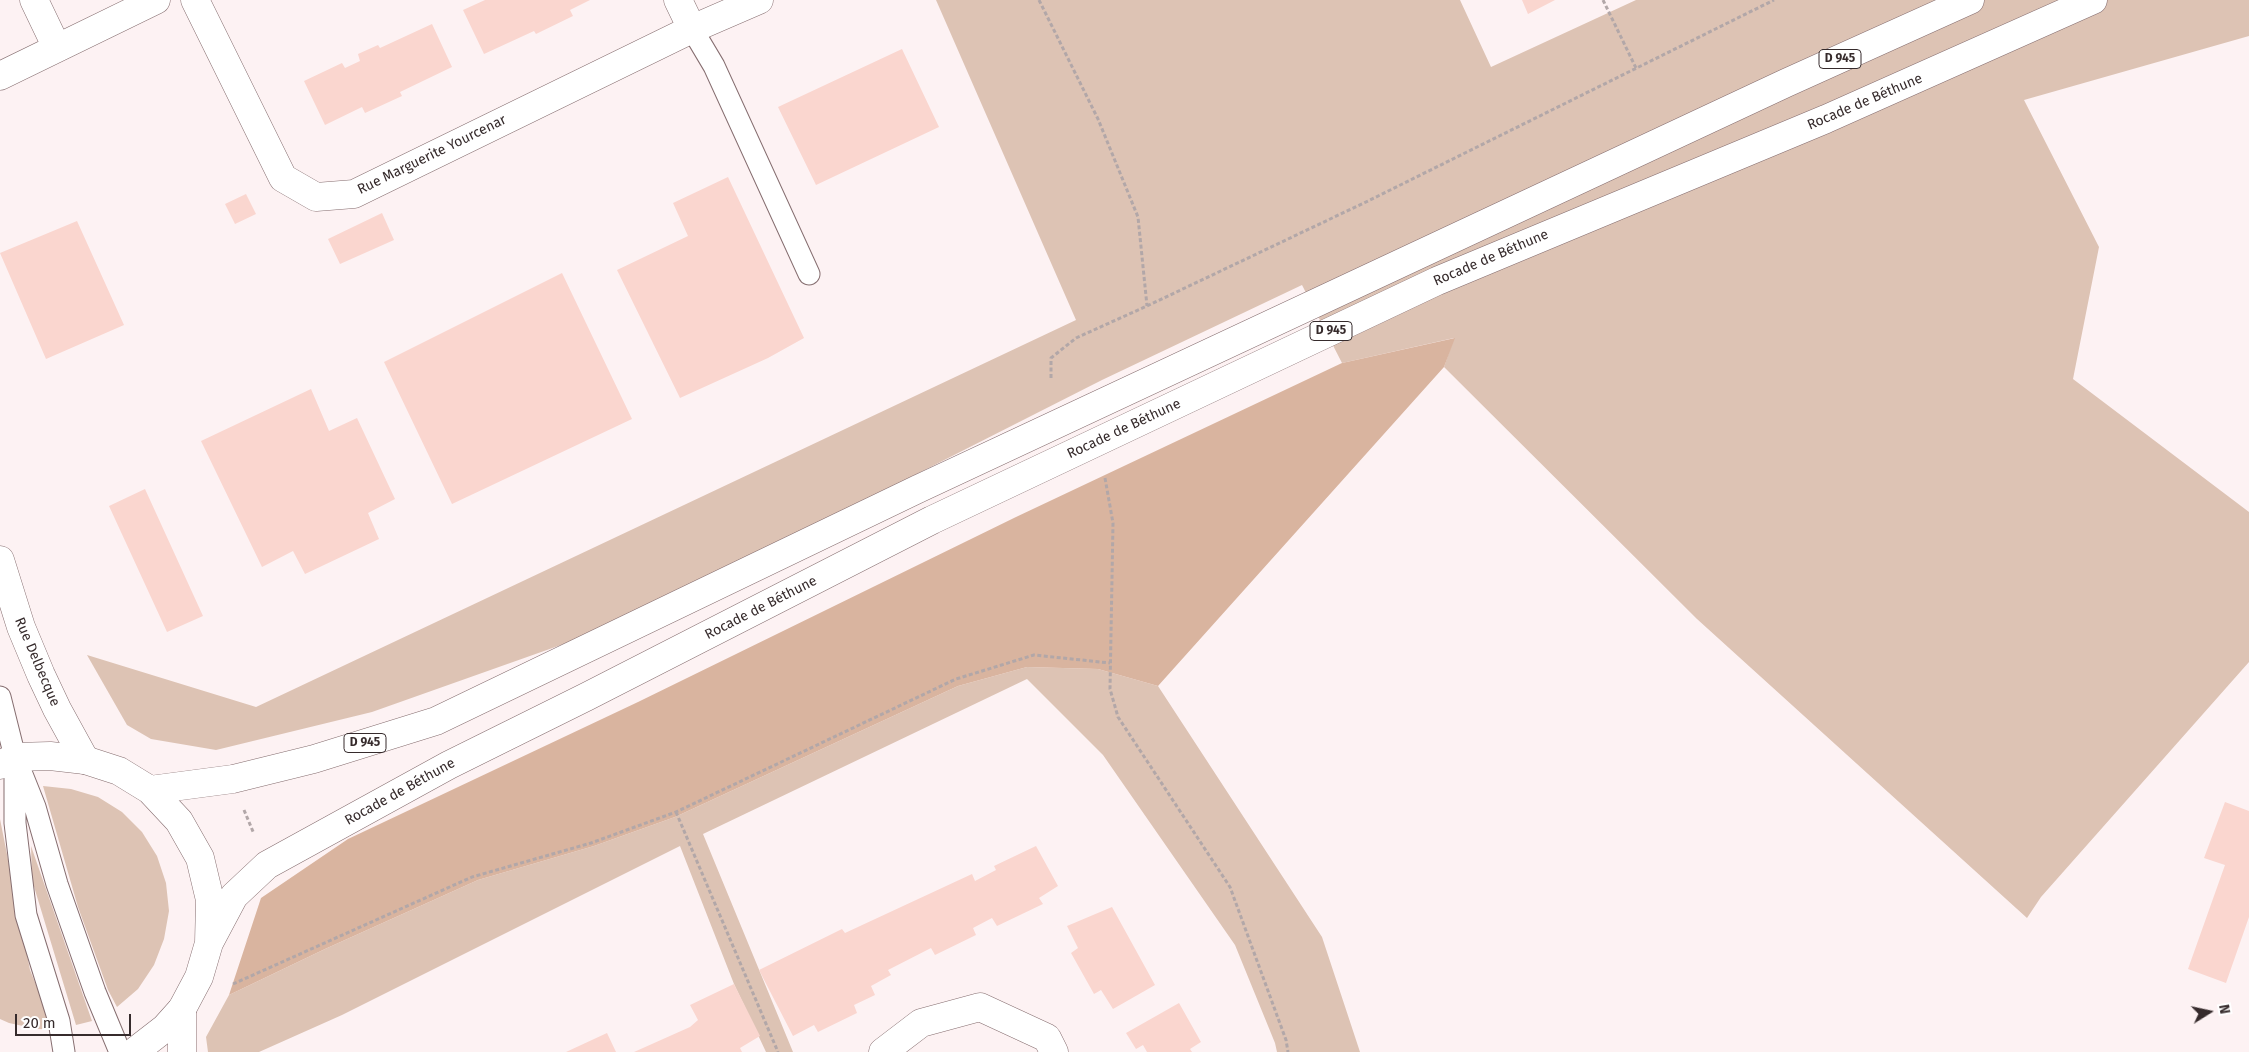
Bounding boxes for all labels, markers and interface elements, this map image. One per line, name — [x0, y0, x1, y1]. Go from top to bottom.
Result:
road number: D 945 — [1819, 50, 1861, 68]
street label: Rocade de Béthune — [1805, 70, 1925, 134]
street label: Rue Marguerite Yourcenar — [355, 112, 509, 198]
street label: Rocade de Béthune — [1431, 226, 1551, 290]
road number: D 945 — [1310, 322, 1352, 341]
street label: Rocade de Béthune — [1065, 395, 1183, 463]
street label: Rocade de Béthune — [702, 573, 820, 643]
street label: Rue Delbecque — [11, 615, 63, 709]
road number: D 945 — [344, 734, 386, 752]
street label: Rocade de Béthune — [342, 755, 458, 829]
north arrow — [2184, 987, 2234, 1037]
text: N — [2215, 1003, 2233, 1015]
scale bar — [18, 1004, 134, 1036]
text: 20 m — [23, 1014, 56, 1032]

